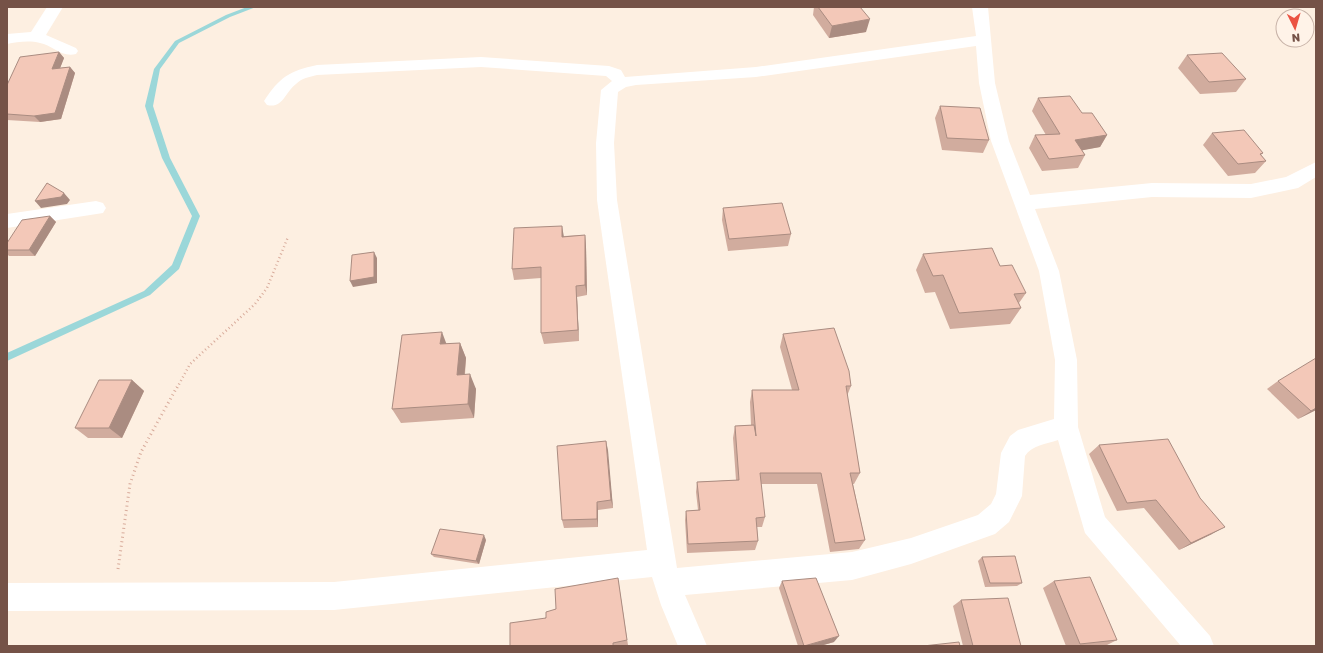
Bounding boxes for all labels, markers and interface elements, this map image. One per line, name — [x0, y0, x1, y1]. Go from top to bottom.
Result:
north arrow — [1275, 8, 1315, 48]
text: N — [1291, 32, 1301, 45]

